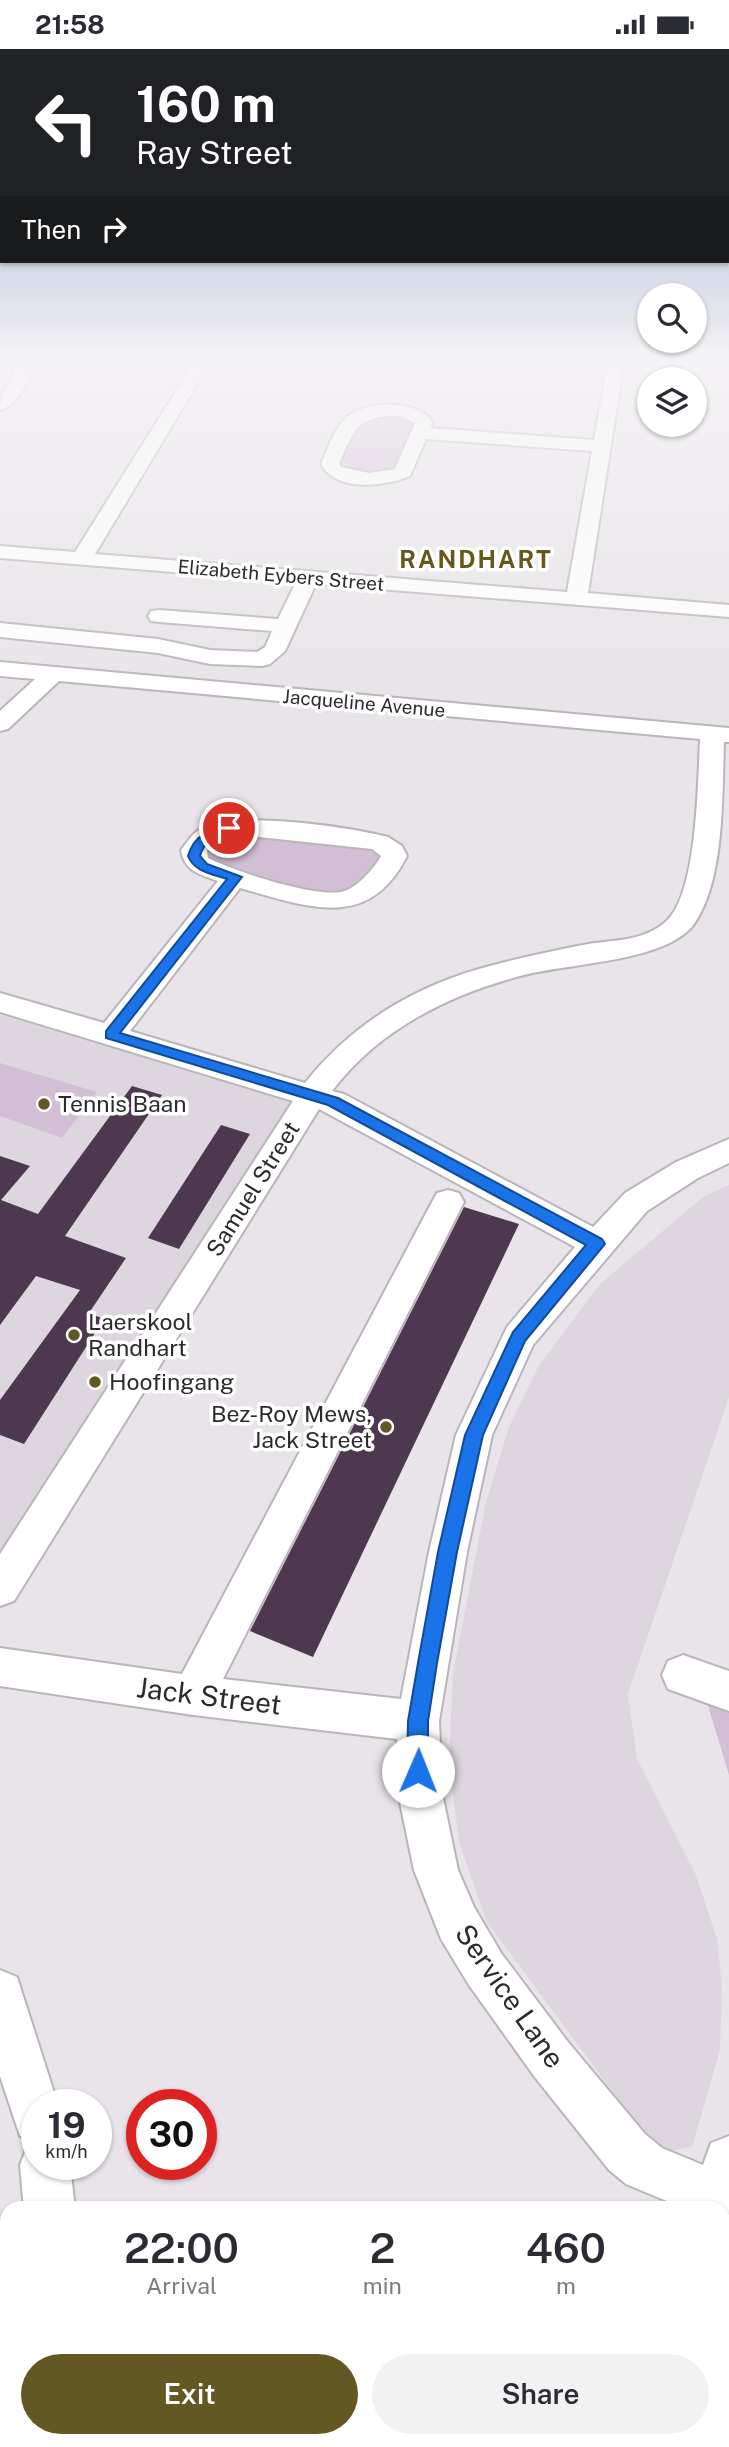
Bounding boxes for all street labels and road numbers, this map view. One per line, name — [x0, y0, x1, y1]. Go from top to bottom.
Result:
street label: Elizabeth Eybers Street — [177, 555, 385, 595]
street label: Jacqueline Avenue — [282, 685, 446, 721]
street label: Samuel Street — [200, 1116, 305, 1261]
street label: Jack Street — [135, 1670, 283, 1721]
street label: Service Lane — [449, 1918, 572, 2074]

